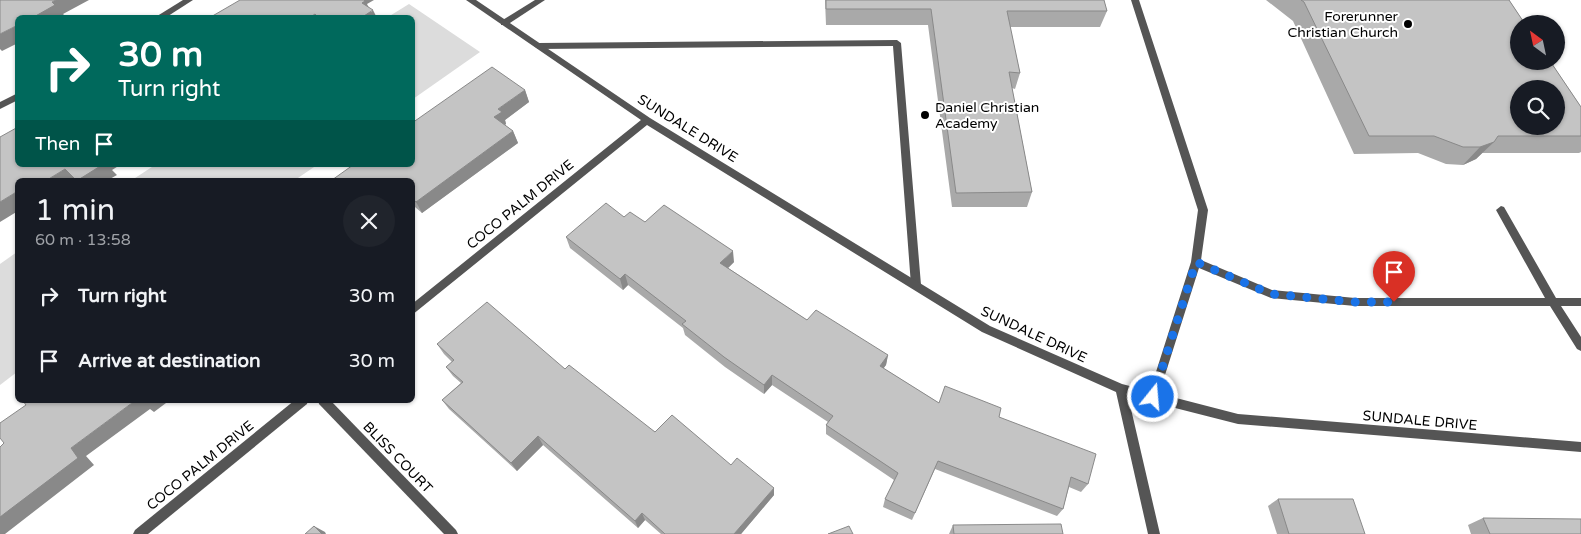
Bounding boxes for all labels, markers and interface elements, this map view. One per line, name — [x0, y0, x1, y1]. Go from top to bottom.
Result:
place label: Forerunner Christian Church — [1287, 8, 1399, 41]
north arrow — [1510, 15, 1565, 70]
map controls — [1510, 15, 1565, 135]
marker: Forerunner Christian Church — [1402, 18, 1414, 30]
text: 30 m — [118, 34, 203, 76]
icon: right — [35, 35, 100, 100]
text: Turn right — [118, 76, 220, 102]
button: search — [1510, 80, 1565, 135]
street label: SUNDALE DRIVE — [634, 91, 741, 166]
place label: Daniel Christian Academy — [935, 99, 1039, 132]
marker: Daniel Christian Academy — [919, 109, 931, 121]
icon: arrive — [90, 130, 118, 158]
text: Then — [35, 133, 80, 155]
street label: COCO PALM DRIVE — [463, 156, 577, 253]
text: 1 min — [35, 192, 115, 229]
button: close — [343, 195, 395, 247]
text: 60 m · 13:58 — [35, 230, 131, 250]
pin — [1373, 251, 1415, 302]
icon: arrive — [1380, 258, 1408, 286]
icon: right — [35, 282, 63, 310]
text: Turn right — [78, 285, 166, 307]
text: 30 m — [349, 285, 395, 307]
street label: SUNDALE DRIVE — [978, 302, 1090, 366]
icon: arrive — [35, 347, 63, 375]
text: Arrive at destination — [78, 350, 261, 372]
text: 30 m — [349, 350, 395, 372]
position arrow — [1126, 370, 1178, 422]
street label: SUNDALE DRIVE — [1362, 407, 1478, 434]
street label: COCO PALM DRIVE — [143, 417, 257, 514]
street label: BLISS COURT — [359, 418, 436, 497]

